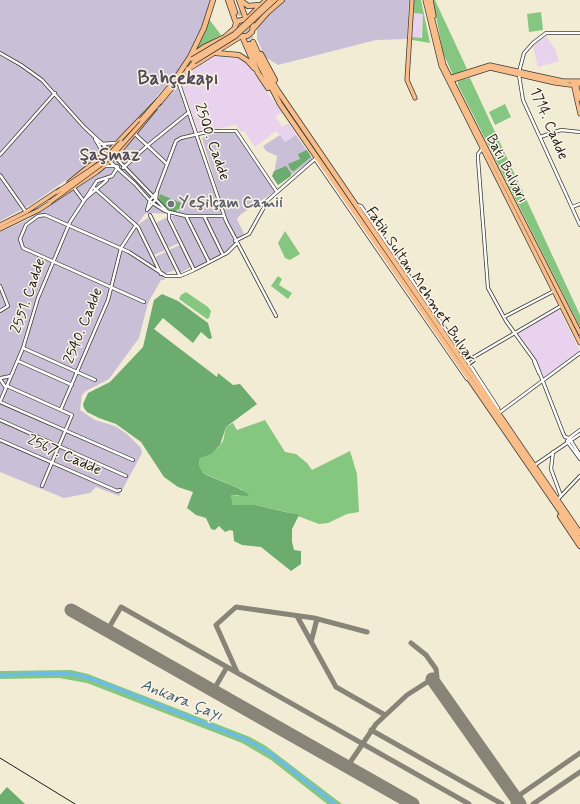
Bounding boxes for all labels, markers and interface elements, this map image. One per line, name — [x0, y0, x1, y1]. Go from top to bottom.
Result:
district label: Bahçekapı — [137, 69, 219, 91]
street label: 1714. Cadde — [525, 85, 571, 163]
street label: 2500. Cadde — [189, 101, 233, 183]
street label: Batı Bulvarı — [481, 132, 531, 206]
district label: Şaşmaz — [80, 146, 140, 166]
place label: Yeşilçam Camii — [179, 195, 283, 213]
marker: Yeşilçam Camii — [166, 199, 176, 209]
street label: Fatih Sultan Mehmet Bulvarı — [361, 204, 481, 370]
street label: 2551. Cadde — [8, 256, 50, 336]
street label: 2540. Cadde — [61, 285, 107, 367]
street label: 2567. Cadde — [24, 432, 104, 480]
water label: Ankara Çayı — [137, 676, 225, 726]

